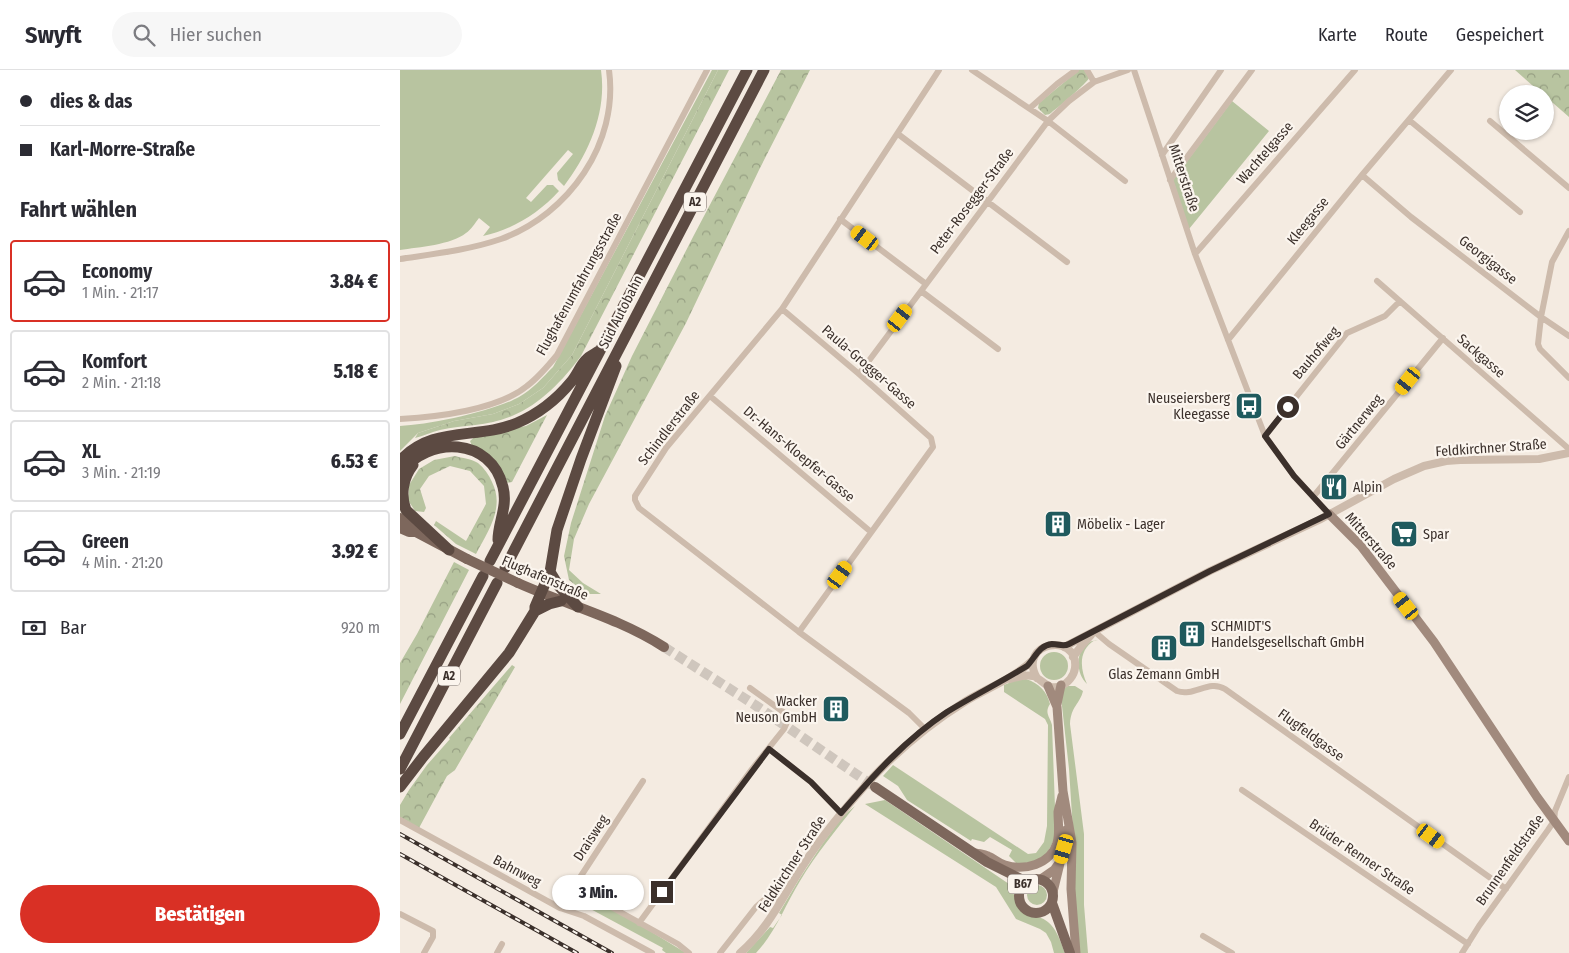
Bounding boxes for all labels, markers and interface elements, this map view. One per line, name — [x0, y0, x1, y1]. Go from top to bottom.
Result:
search box — [112, 12, 462, 57]
text: Swyft — [25, 21, 82, 49]
icon: search — [130, 21, 158, 49]
text: Hier suchen — [170, 23, 262, 46]
text: Karte — [1318, 24, 1357, 46]
text: Route — [1385, 24, 1428, 46]
text: Gespeichert — [1456, 24, 1544, 46]
map controls — [1499, 85, 1554, 140]
button: layers — [1499, 85, 1554, 140]
text: dies & das — [50, 90, 132, 113]
street label: Wachtelgasse — [1233, 118, 1297, 188]
text: Karl-Morre-Straße — [50, 138, 195, 161]
street label: Mitterstraße — [1165, 142, 1203, 214]
street label: Peter-Rosegger-Straße — [927, 145, 1018, 257]
road number: A2 — [684, 192, 706, 212]
street label: Kleegasse — [1284, 194, 1332, 248]
text: Fahrt wählen — [20, 196, 137, 223]
street label: Flughafenumfahrungsstraße — [533, 210, 625, 358]
car — [848, 223, 881, 253]
street label: Georgigasse — [1456, 232, 1520, 288]
icon: car — [22, 259, 67, 304]
text: Economy — [82, 260, 152, 283]
text: 3.84 € — [330, 270, 378, 293]
street label: Süd Autobahn — [595, 272, 647, 352]
text: 1 Min. · 21:17 — [82, 283, 159, 302]
car — [884, 302, 915, 334]
street label: Paula-Grogger-Gasse — [818, 322, 920, 413]
street label: Bauhofweg — [1289, 323, 1343, 383]
street label: Sackgasse — [1454, 331, 1509, 382]
icon: car — [22, 349, 67, 394]
text: Komfort — [82, 350, 147, 373]
text: 5.18 € — [334, 360, 378, 383]
car — [1392, 365, 1423, 397]
text: 2 Min. · 21:18 — [82, 373, 161, 392]
street label: Schindlerstraße — [635, 387, 704, 469]
place label: Neuseiersberg Kleegasse — [1148, 390, 1230, 423]
bus stop icon: Neuseiersberg Kleegasse — [1234, 391, 1264, 421]
street label: Gärtnerweg — [1332, 391, 1387, 453]
route start — [1277, 396, 1299, 418]
street label: Dr.-Hans-Kloepfer-Gasse — [740, 402, 858, 506]
street label: Feldkirchner Straße — [1435, 436, 1547, 460]
icon: car — [22, 439, 67, 484]
text: XL — [82, 440, 101, 463]
text: 6.53 € — [331, 450, 378, 473]
text: 3 Min. · 21:19 — [82, 463, 161, 482]
restaurant icon: Alpin — [1319, 472, 1349, 502]
place label: Alpin — [1353, 479, 1382, 496]
building icon: Möbelix - Lager — [1043, 509, 1073, 539]
street label: Mitterstraße — [1342, 509, 1401, 573]
place label: Möbelix - Lager — [1077, 516, 1165, 533]
supermarket icon: Spar — [1389, 519, 1419, 549]
place label: Spar — [1423, 526, 1449, 543]
icon: car — [22, 529, 67, 574]
text: Green — [82, 530, 129, 553]
text: 3.92 € — [332, 540, 378, 563]
street label: Flughafenstraße — [499, 552, 591, 604]
text: 4 Min. · 21:20 — [82, 553, 163, 572]
car — [825, 558, 854, 592]
car — [1390, 590, 1421, 622]
icon: cash — [20, 614, 48, 642]
text: Bar — [60, 616, 86, 639]
text: 920 m — [341, 618, 380, 637]
place label: SCHMIDT'S Handelsgesellschaft GmbH — [1211, 618, 1364, 651]
building icon: SCHMIDT'S Handelsgesellschaft GmbH — [1177, 619, 1207, 649]
building icon: Glas Zemann GmbH — [1149, 633, 1179, 663]
road number: A2 — [438, 666, 460, 686]
place label: Glas Zemann GmbH — [1108, 666, 1220, 683]
place label: Wacker Neuson GmbH — [736, 693, 817, 726]
building icon: Wacker Neuson GmbH — [821, 694, 851, 724]
street label: Flugfeldgasse — [1275, 705, 1347, 765]
street label: Draisweg — [570, 811, 612, 864]
street label: Brunnenfeldstraße — [1472, 811, 1548, 909]
street label: Feldkirchner Straße — [755, 813, 829, 915]
street label: Brüder Renner Straße — [1306, 815, 1418, 899]
car — [1414, 821, 1447, 851]
car — [1052, 833, 1075, 865]
street label: Bahnweg — [490, 851, 544, 891]
callout: 3 Min. — [552, 874, 644, 910]
road number: B67 — [1008, 874, 1038, 894]
route end — [651, 881, 673, 903]
text: 3 Min. — [579, 883, 617, 902]
button: Bestätigen — [20, 885, 380, 943]

